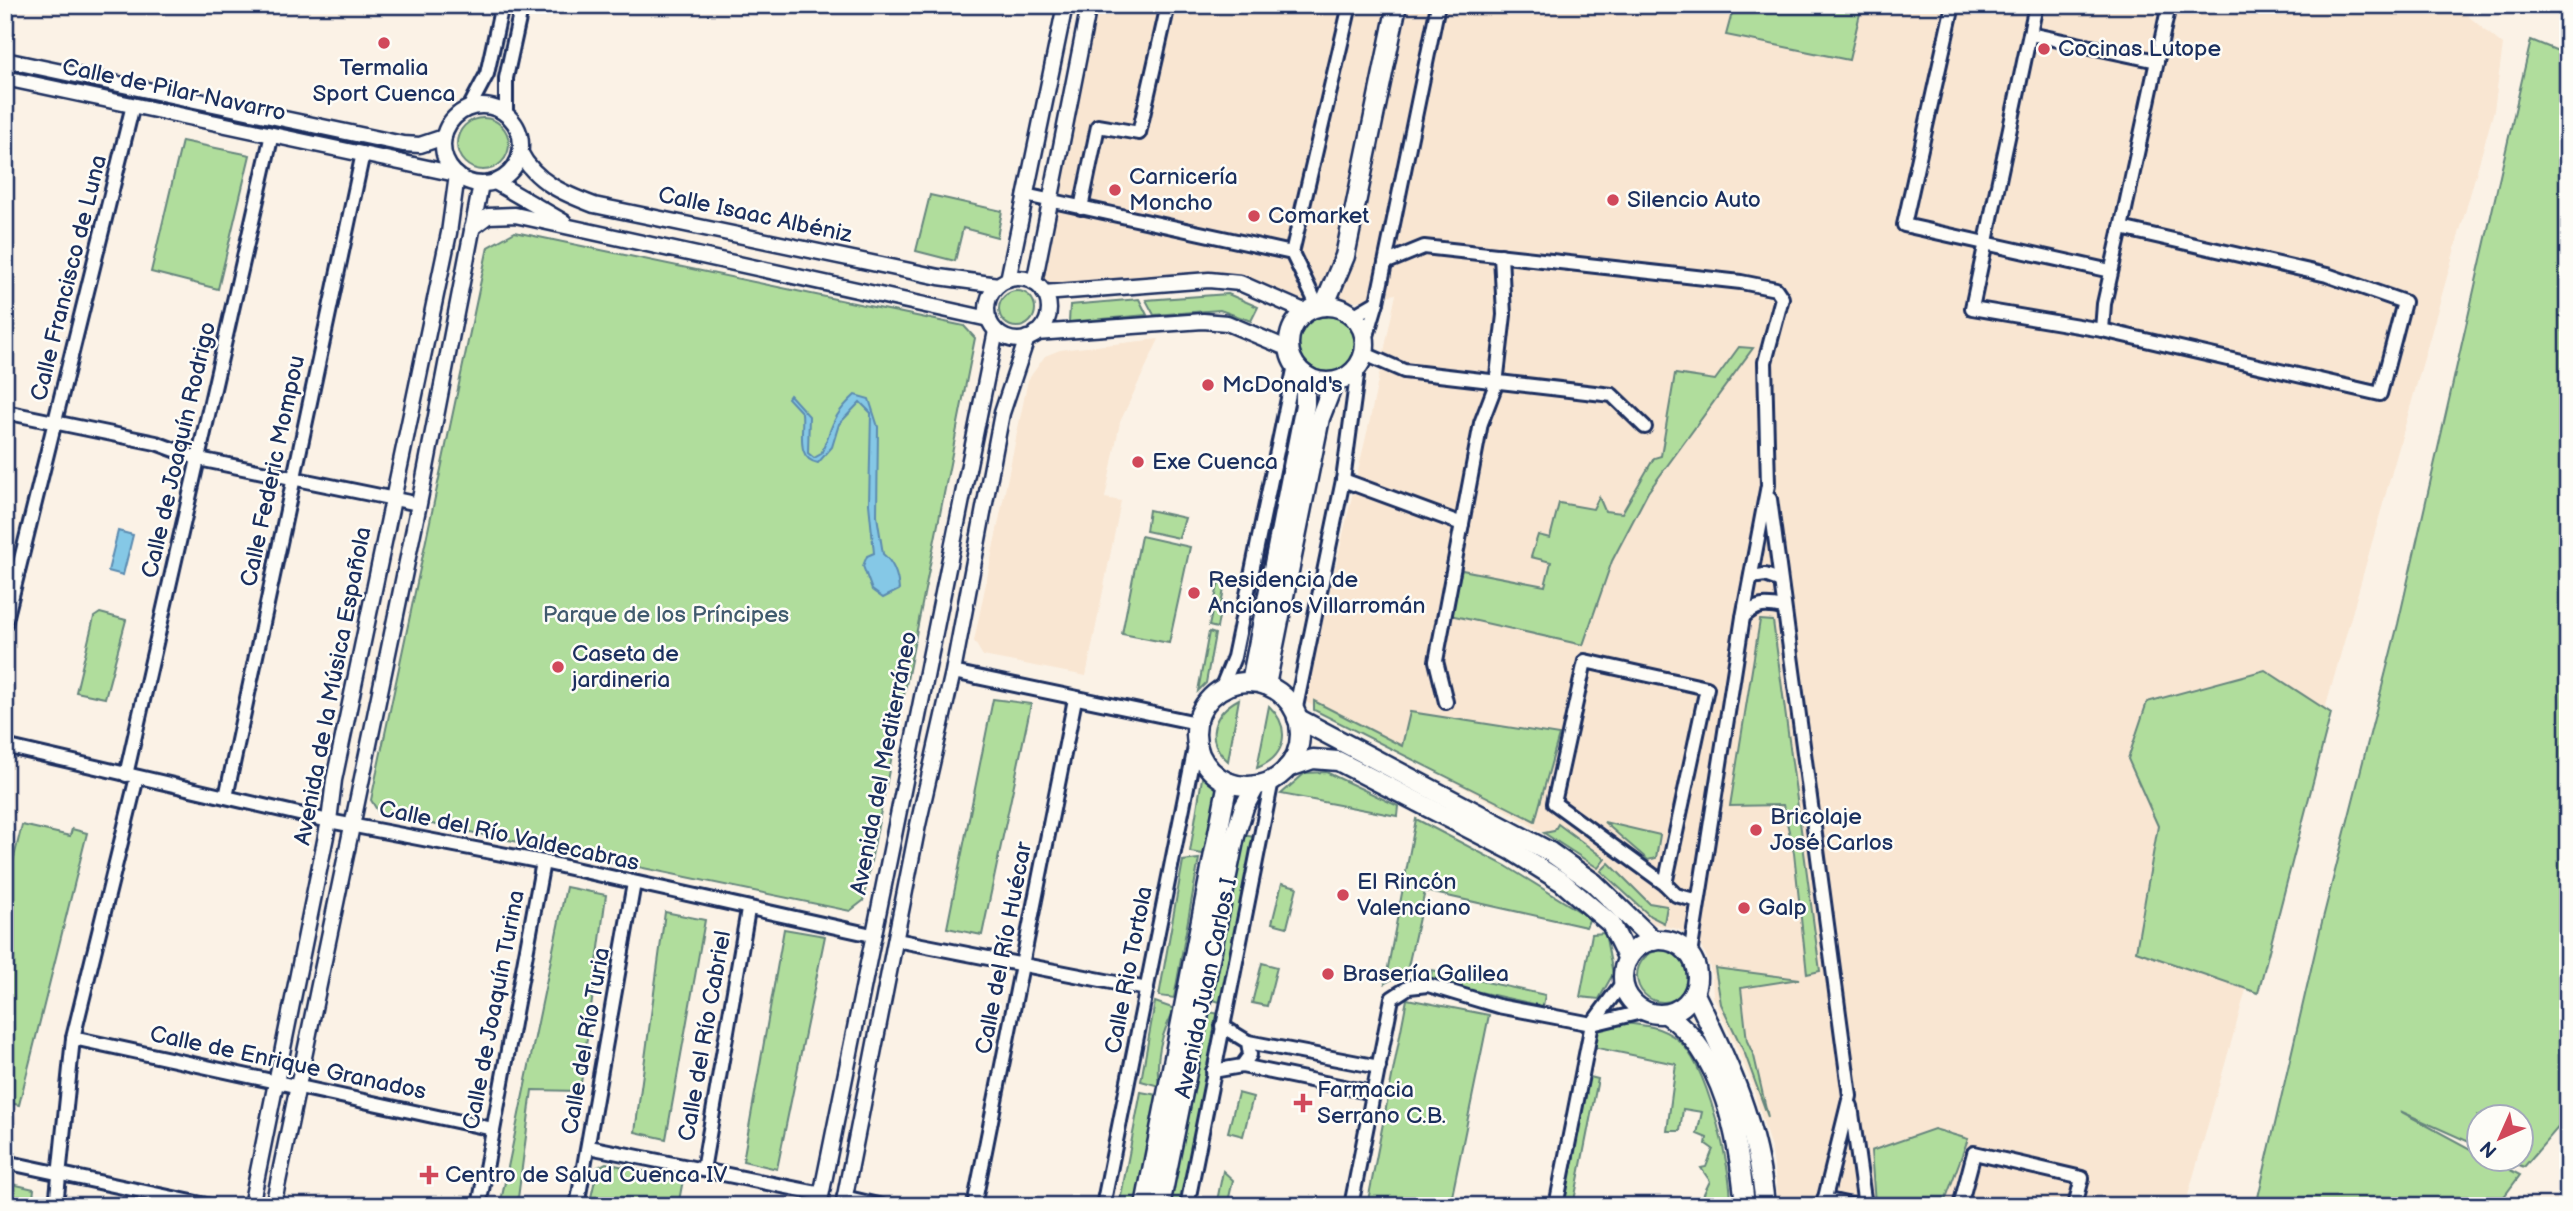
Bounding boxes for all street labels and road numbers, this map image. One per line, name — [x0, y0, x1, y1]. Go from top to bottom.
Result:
street label: Calle de Pilar Navarro — [60, 53, 288, 127]
street label: Calle Francisco de Luna — [25, 152, 113, 404]
street label: Calle Isaac Albéniz — [655, 181, 856, 249]
street label: Calle de Joaquín Rodrigo — [136, 319, 222, 581]
street label: Calle Federic Mompou — [235, 353, 311, 589]
street label: Avenida de la Música Española — [288, 525, 378, 847]
street label: Avenida del Mediterráneo — [845, 629, 923, 897]
street label: Calle del Río Valdecabras — [376, 795, 642, 877]
street label: Calle del Río Huécar — [970, 839, 1038, 1056]
street label: Avenida Juan Carlos I — [1169, 875, 1243, 1101]
street label: Calle Rio Tortola — [1099, 884, 1159, 1056]
street label: Calle de Joaquín Turina — [457, 888, 531, 1132]
street label: Calle del Río Cabriel — [673, 929, 737, 1143]
street label: Calle del Río Turia — [556, 945, 616, 1137]
street label: Calle de Enrique Granados — [147, 1020, 429, 1106]

